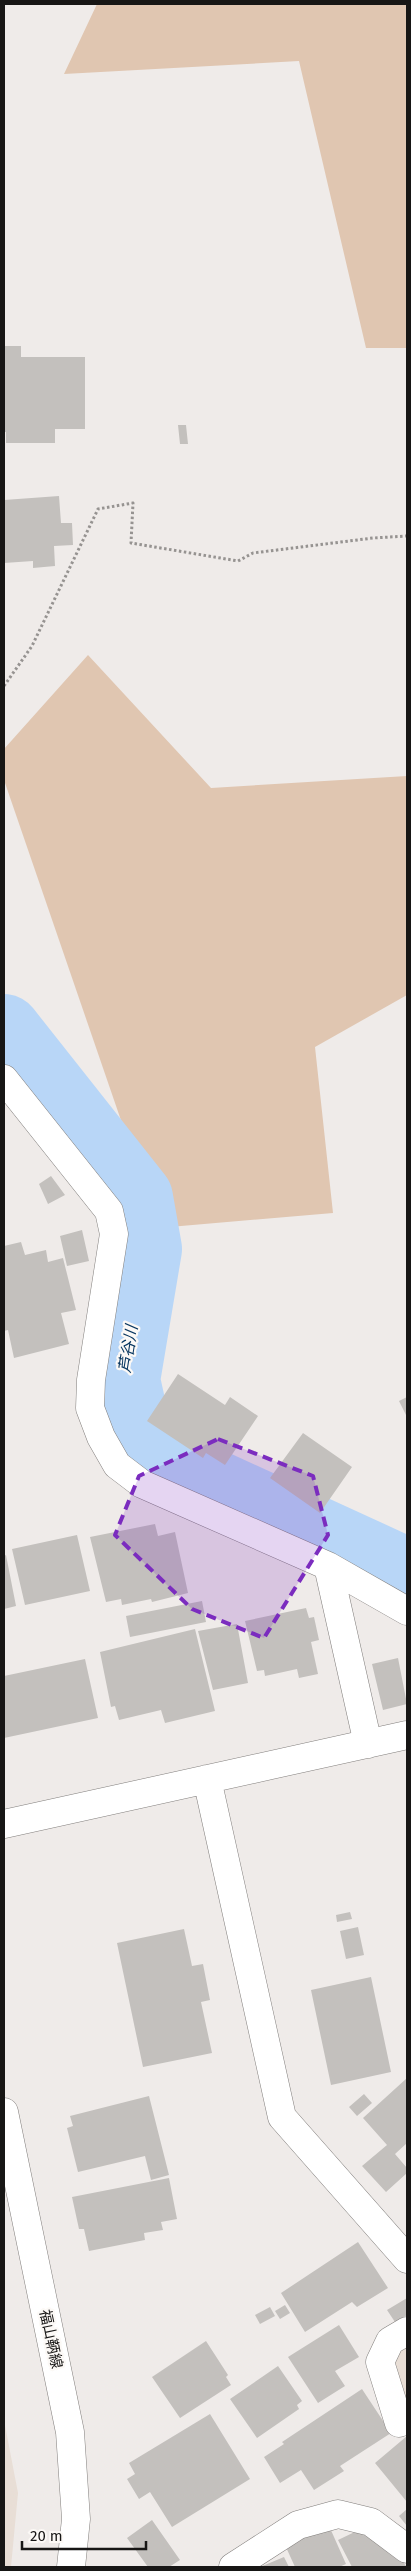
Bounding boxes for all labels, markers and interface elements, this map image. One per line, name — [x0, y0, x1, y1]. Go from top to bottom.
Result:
water label: 芦谷川 — [115, 1322, 141, 1374]
street label: 福山鞆線 — [36, 2308, 66, 2370]
scale bar — [22, 2518, 146, 2550]
text: 20 m — [30, 2527, 63, 2545]

